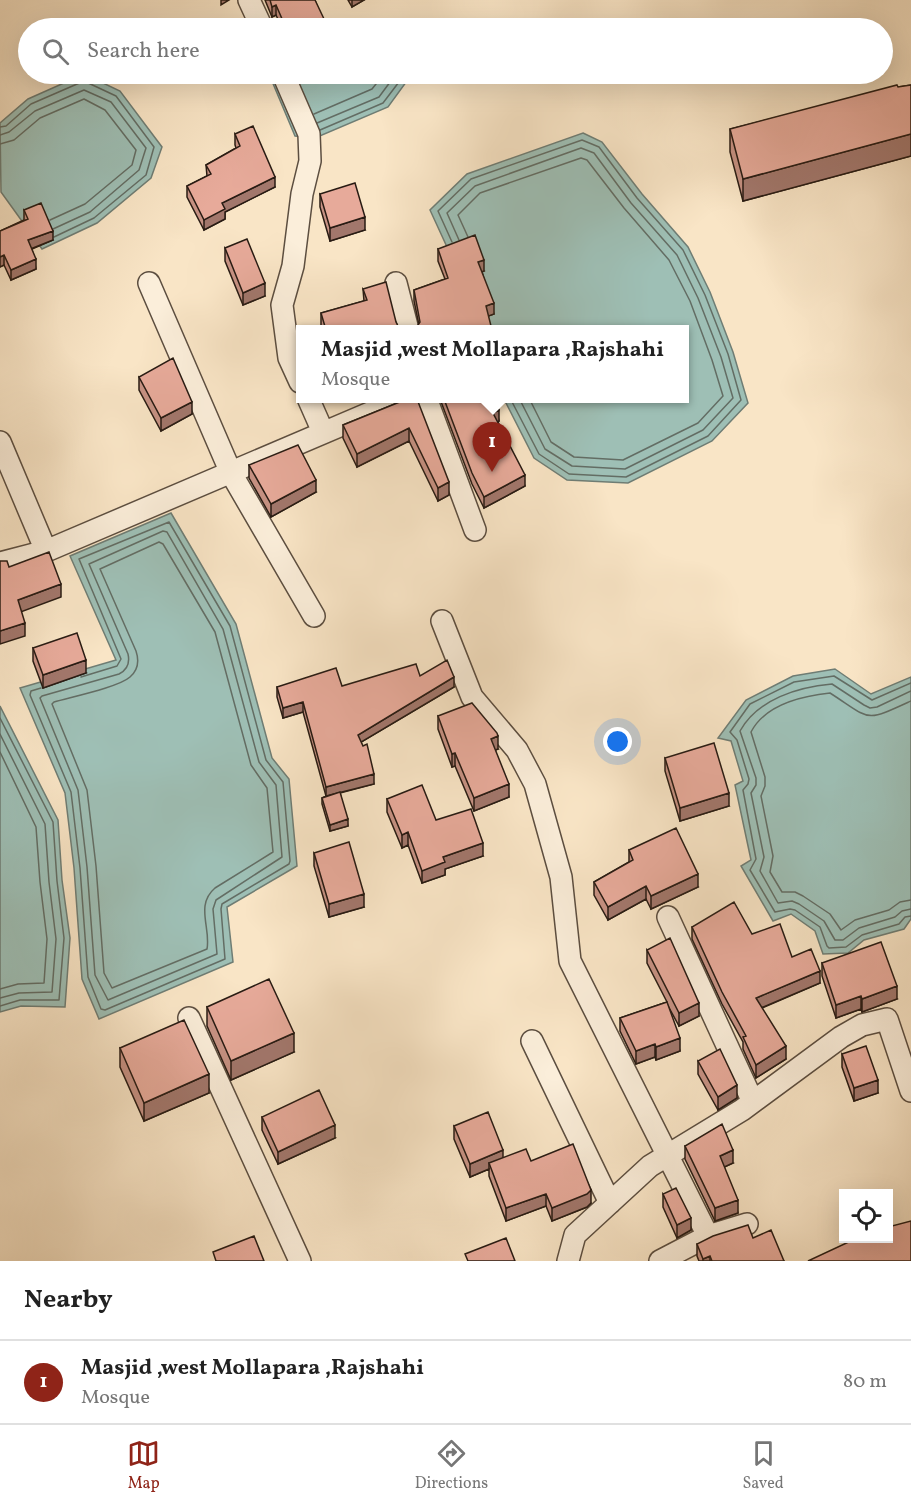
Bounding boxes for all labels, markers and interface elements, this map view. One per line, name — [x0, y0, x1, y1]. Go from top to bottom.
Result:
search box — [18, 18, 893, 84]
icon: search — [39, 35, 72, 68]
text: Search here — [87, 36, 200, 67]
popup — [296, 325, 689, 403]
text: Masjid ,west Mollapara ,Rajshahi — [321, 335, 664, 366]
text: Mosque — [321, 366, 390, 394]
pin: 1 — [472, 422, 512, 472]
your location — [603, 727, 632, 756]
map controls — [839, 1189, 893, 1243]
button: locate — [839, 1189, 893, 1243]
text: Nearby — [24, 1282, 113, 1318]
text: Masjid ,west Mollapara ,Rajshahi — [81, 1353, 424, 1384]
text: 1 — [39, 1368, 48, 1396]
text: 80 m — [843, 1368, 887, 1396]
text: Mosque — [81, 1384, 150, 1412]
tab: Map — [127, 1437, 160, 1495]
tab: Directions — [415, 1437, 488, 1495]
tab: Saved — [743, 1437, 784, 1495]

